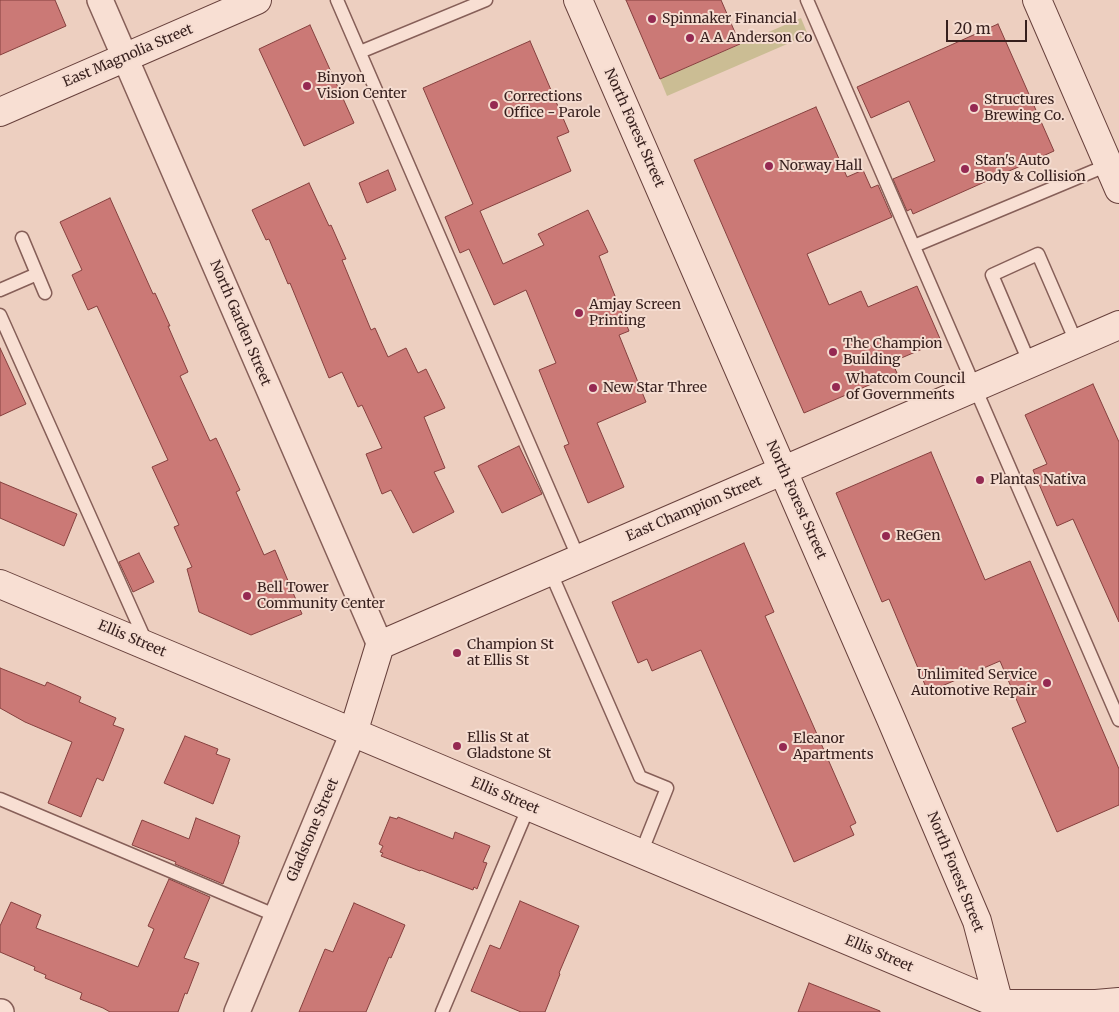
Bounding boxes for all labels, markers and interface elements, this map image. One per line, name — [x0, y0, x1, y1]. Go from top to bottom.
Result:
scale bar — [949, 10, 1030, 42]
place label: Spinnaker Financial — [662, 11, 797, 27]
marker: Spinnaker Financial — [646, 13, 658, 25]
text: 20 m — [954, 19, 991, 38]
street label: East Magnolia Street — [60, 21, 196, 91]
place label: A A Anderson Co — [700, 30, 812, 46]
marker: A A Anderson Co — [684, 32, 696, 44]
street label: North Forest Street — [600, 66, 668, 190]
place label: Binyon Vision Center — [317, 70, 407, 102]
marker: Binyon Vision Center — [301, 80, 313, 92]
place label: Corrections Office - Parole — [504, 89, 601, 121]
place label: Structures Brewing Co. — [984, 92, 1064, 124]
marker: Corrections Office - Parole — [488, 99, 500, 111]
marker: Structures Brewing Co. — [968, 102, 980, 114]
place label: Stan's Auto Body & Collision — [975, 153, 1086, 186]
place label: Norway Hall — [779, 158, 862, 174]
marker: Norway Hall — [763, 160, 775, 172]
marker: Stan's Auto Body & Collision — [959, 163, 971, 175]
street label: North Garden Street — [206, 258, 274, 388]
place label: Amjay Screen Printing — [589, 297, 681, 330]
marker: Amjay Screen Printing — [573, 307, 585, 319]
place label: The Champion Building — [843, 336, 943, 368]
marker: The Champion Building — [827, 346, 839, 358]
place label: Whatcom Council of Governments — [846, 371, 965, 404]
place label: New Star Three — [603, 380, 707, 396]
marker: Whatcom Council of Governments — [830, 381, 842, 393]
marker: New Star Three — [587, 382, 599, 394]
street label: North Forest Street — [762, 438, 830, 562]
place label: Plantas Nativa — [990, 472, 1086, 488]
street label: East Champion Street — [624, 473, 764, 545]
marker: Plantas Nativa — [974, 474, 986, 486]
place label: ReGen — [896, 528, 940, 544]
marker: ReGen — [880, 530, 892, 542]
place label: Bell Tower Community Center — [257, 580, 385, 612]
marker: Bell Tower Community Center — [241, 590, 253, 602]
street label: Ellis Street — [95, 617, 169, 661]
place label: Champion St at Ellis St — [467, 637, 554, 670]
marker: Champion St at Ellis St — [451, 647, 463, 659]
place label: Unlimited Service Automotive Repair — [911, 667, 1037, 700]
marker: Unlimited Service Automotive Repair — [1041, 677, 1053, 689]
place label: Ellis St at Gladstone St — [467, 730, 551, 762]
place label: Eleanor Apartments — [793, 731, 873, 764]
marker: Ellis St at Gladstone St — [451, 740, 463, 752]
marker: Eleanor Apartments — [777, 741, 789, 753]
street label: Ellis Street — [468, 774, 542, 818]
street label: Gladstone Street — [284, 776, 342, 884]
street label: North Forest Street — [923, 809, 987, 935]
street label: Ellis Street — [842, 932, 916, 976]

